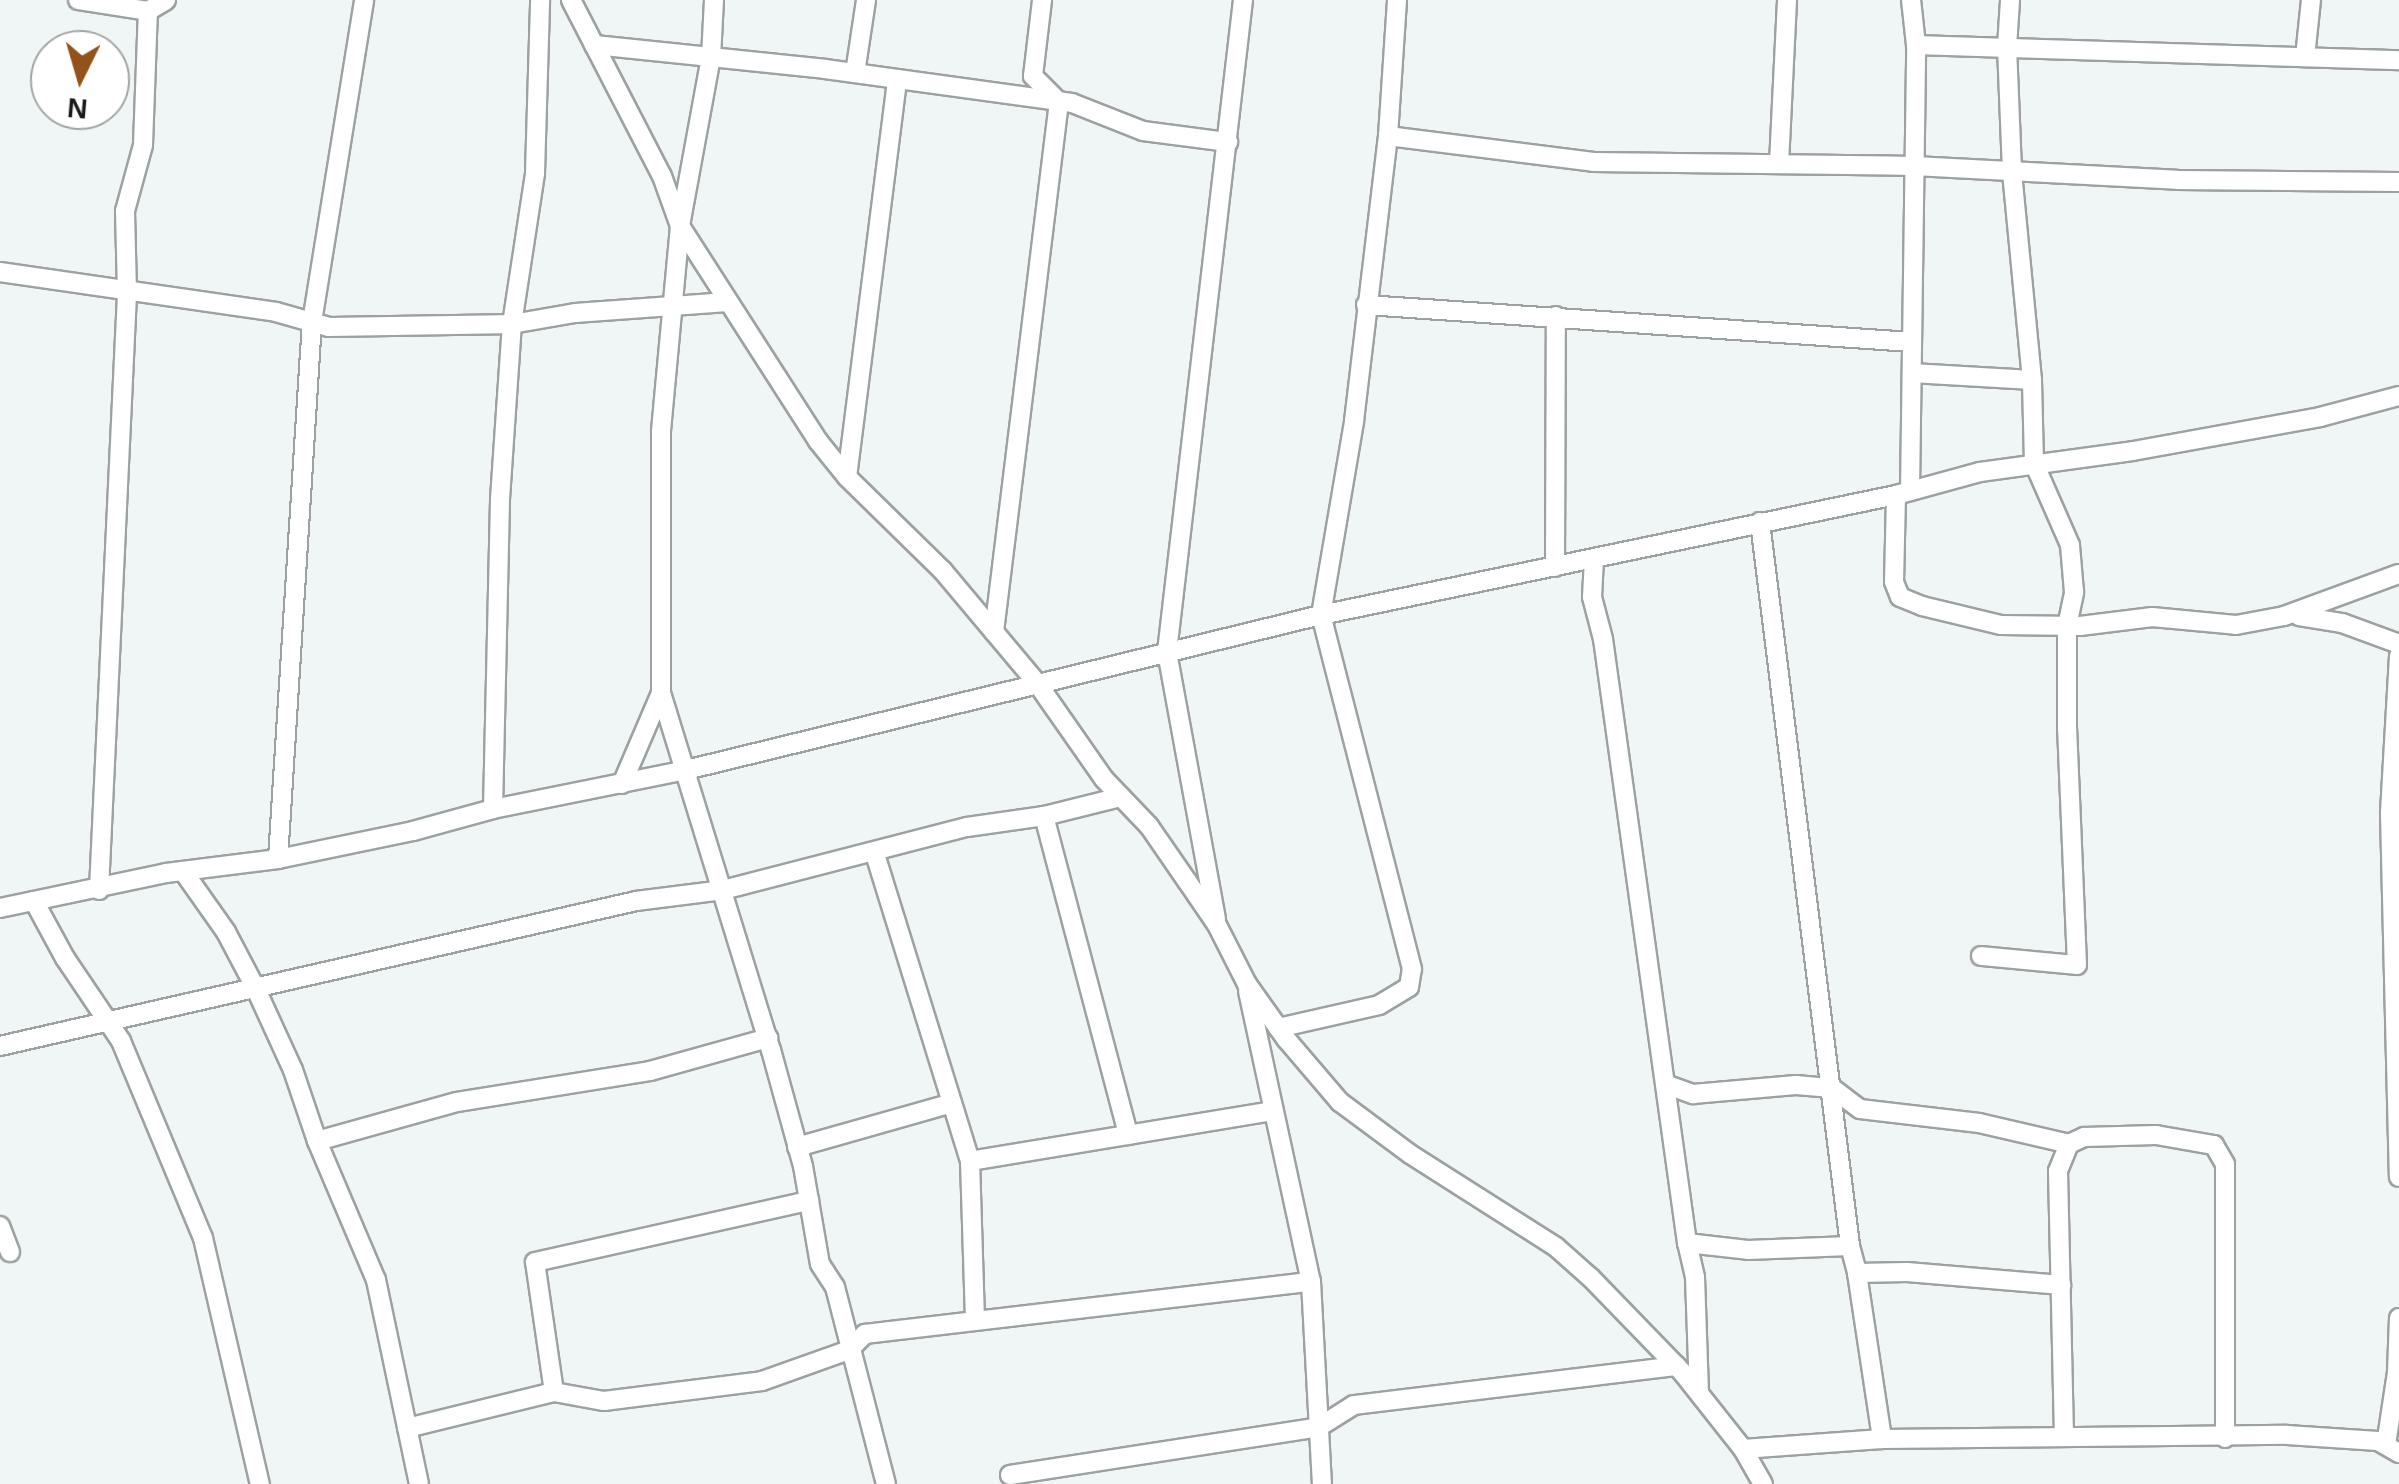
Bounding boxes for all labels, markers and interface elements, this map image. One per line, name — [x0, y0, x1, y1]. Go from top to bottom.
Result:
north arrow — [30, 30, 130, 130]
text: N — [66, 92, 89, 125]

